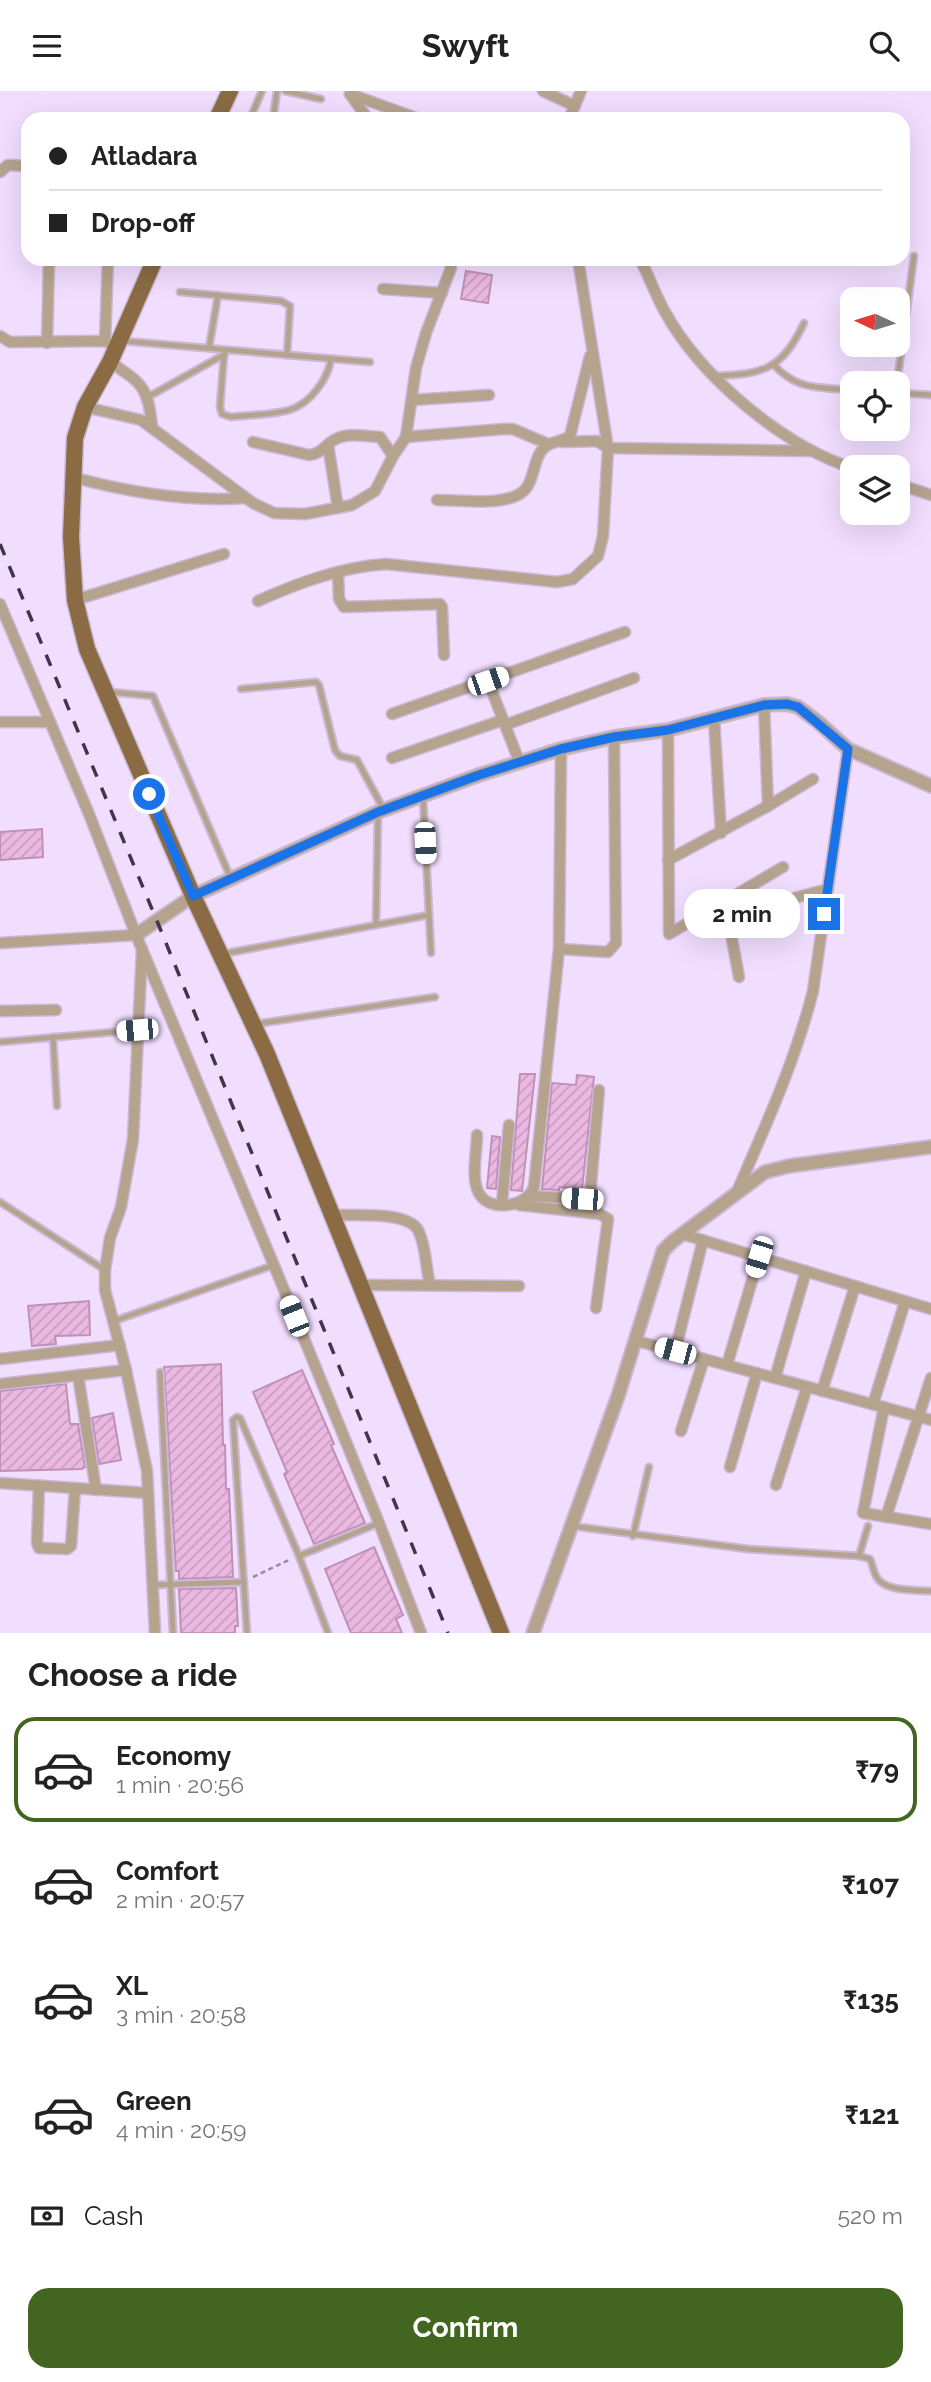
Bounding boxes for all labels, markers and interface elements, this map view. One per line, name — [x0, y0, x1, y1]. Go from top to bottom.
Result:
icon: menu — [28, 27, 66, 65]
text: Swyft — [422, 27, 509, 64]
icon: search — [865, 27, 903, 65]
text: Atladara — [91, 141, 198, 171]
text: Drop-off — [91, 208, 195, 238]
north arrow — [840, 287, 910, 357]
map controls — [840, 287, 910, 525]
button: locate — [840, 371, 910, 441]
button: layers — [840, 455, 910, 525]
car — [465, 664, 512, 698]
route start — [133, 778, 165, 810]
car — [414, 821, 437, 865]
callout: 2 min — [684, 889, 800, 939]
route end — [808, 898, 840, 930]
text: 2 min — [712, 900, 772, 927]
car — [116, 1018, 159, 1042]
car — [561, 1187, 604, 1211]
car — [743, 1234, 776, 1280]
car — [277, 1293, 312, 1339]
car — [652, 1335, 699, 1367]
text: Choose a ride — [28, 1656, 237, 1693]
icon: car — [32, 1738, 95, 1801]
text: Economy — [116, 1741, 231, 1771]
text: ₹79 — [855, 1755, 899, 1785]
text: 1 min · 20:56 — [116, 1771, 244, 1798]
icon: car — [32, 1853, 95, 1916]
text: Comfort — [116, 1856, 219, 1886]
text: ₹107 — [842, 1870, 899, 1900]
text: 2 min · 20:57 — [116, 1886, 245, 1913]
icon: car — [32, 1968, 95, 2031]
text: XL — [116, 1971, 148, 2001]
text: ₹135 — [843, 1985, 899, 2015]
text: 3 min · 20:58 — [116, 2001, 246, 2028]
icon: car — [32, 2083, 95, 2146]
text: Green — [116, 2086, 192, 2116]
text: ₹121 — [845, 2100, 899, 2130]
text: 4 min · 20:59 — [116, 2116, 246, 2143]
icon: cash — [28, 2197, 66, 2235]
text: Cash — [84, 2201, 144, 2231]
text: 520 m — [837, 2202, 903, 2229]
button: Confirm — [28, 2288, 903, 2368]

